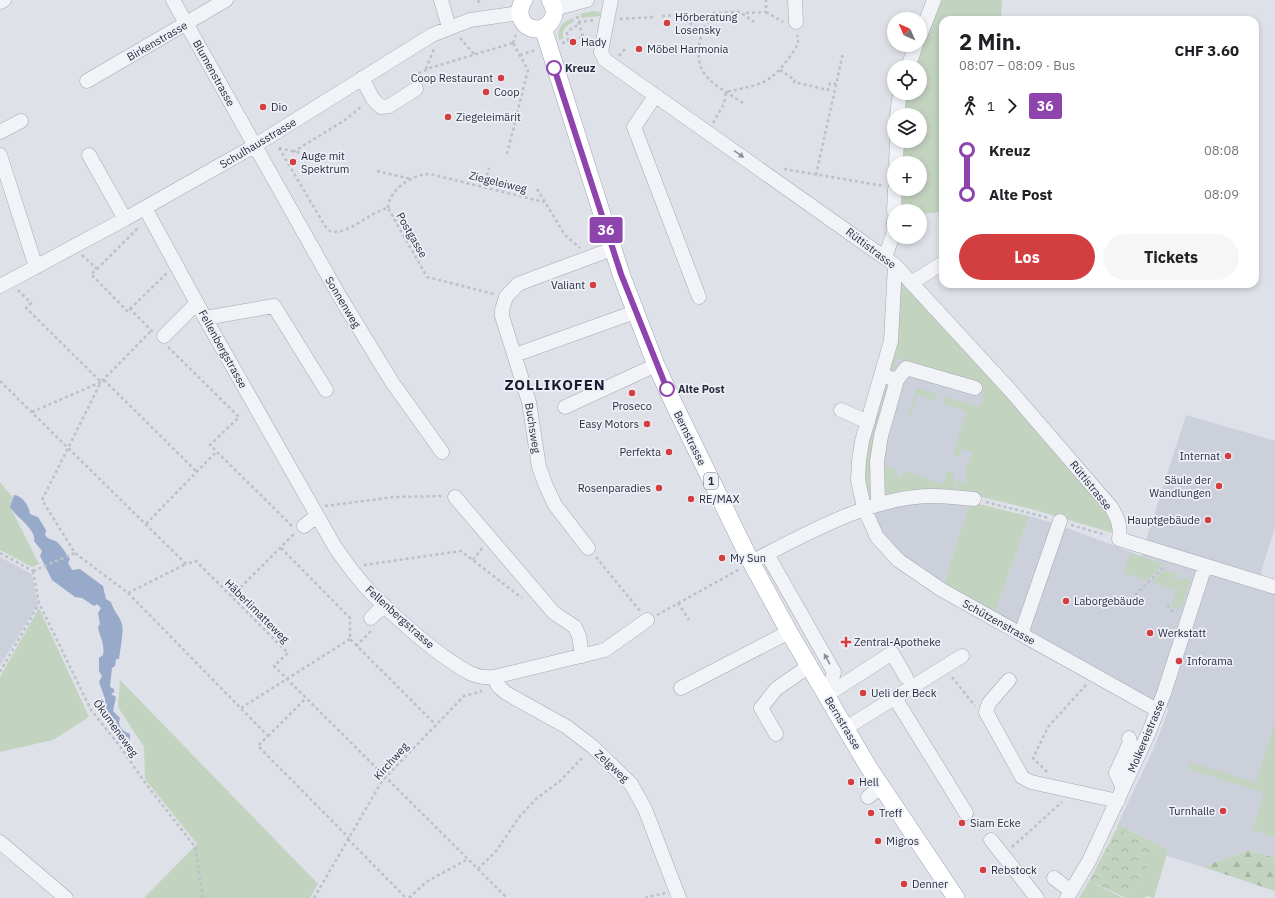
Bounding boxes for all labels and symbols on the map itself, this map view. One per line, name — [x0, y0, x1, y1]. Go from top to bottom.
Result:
place label: Hörberatung Losensky — [675, 10, 738, 37]
north arrow — [887, 12, 927, 52]
street label: Birkenstrasse — [124, 18, 190, 64]
marker: Hörberatung Losensky — [662, 18, 672, 28]
place label: Hady — [581, 35, 607, 49]
street label: Blumenstrasse — [190, 37, 238, 109]
marker: Hady — [568, 37, 578, 47]
place label: Möbel Harmonia — [647, 42, 729, 56]
marker: Möbel Harmonia — [634, 44, 644, 54]
marker: Kreuz — [546, 60, 562, 76]
place label: Kreuz — [565, 61, 596, 75]
place label: Coop Restaurant — [411, 71, 493, 85]
marker: Coop Restaurant — [496, 73, 506, 83]
place label: Coop — [494, 85, 520, 99]
marker: Coop — [481, 87, 491, 97]
place label: Dio — [271, 100, 287, 114]
marker: Dio — [258, 102, 268, 112]
place label: Ziegeleimärit — [456, 110, 521, 124]
marker: Ziegeleimärit — [443, 112, 453, 122]
street label: Schulhausstrasse — [217, 115, 299, 171]
place label: Auge mit Spektrum — [301, 149, 349, 176]
one-way arrow — [734, 150, 744, 158]
marker: Auge mit Spektrum — [288, 157, 298, 167]
street label: Ziegeleiweg — [468, 168, 528, 196]
street label: Postgasse — [393, 210, 431, 260]
line badge: 36 — [588, 217, 624, 243]
street label: Rüttistrasse — [843, 225, 899, 271]
street label: Sonnenweg — [322, 274, 364, 330]
place label: Valiant — [551, 278, 585, 292]
marker: Valiant — [588, 280, 598, 290]
street label: Fellenbergstrasse — [196, 307, 250, 391]
district label: ZOLLIKOFEN — [504, 375, 606, 394]
marker: Alte Post — [659, 381, 675, 397]
place label: Alte Post — [678, 382, 725, 396]
marker: Proseco — [627, 388, 637, 398]
place label: Proseco — [612, 399, 652, 413]
street label: Buchsweg — [522, 402, 544, 454]
street label: Bernstrasse — [671, 408, 709, 468]
place label: Easy Motors — [579, 417, 639, 431]
marker: Easy Motors — [642, 419, 652, 429]
place label: Perfekta — [619, 445, 661, 459]
marker: Perfekta — [664, 447, 674, 457]
place label: Internat — [1179, 449, 1220, 463]
marker: Internat — [1223, 451, 1233, 461]
street label: Rüttistrasse — [1067, 458, 1115, 512]
road number: 1 — [704, 473, 718, 489]
place label: Säule der Wandlungen — [1149, 473, 1211, 500]
place label: Rosenparadies — [578, 481, 651, 495]
marker: Säule der Wandlungen — [1214, 481, 1224, 491]
marker: Rosenparadies — [654, 483, 664, 493]
place label: RE/MAX — [699, 492, 740, 506]
marker: RE/MAX — [686, 494, 696, 504]
place label: Hauptgebäude — [1127, 513, 1200, 527]
marker: Hauptgebäude — [1203, 515, 1213, 525]
place label: My Sun — [730, 551, 766, 565]
marker: My Sun — [717, 553, 727, 563]
street label: Häberlimatteweg — [222, 576, 292, 646]
street label: Fellenbergstrasse — [363, 582, 437, 652]
place label: Laborgebäude — [1074, 594, 1144, 608]
street label: Schützenstrasse — [960, 596, 1038, 648]
marker: Laborgebäude — [1061, 596, 1071, 606]
place label: Werkstatt — [1158, 626, 1206, 640]
marker: Werkstatt — [1145, 628, 1155, 638]
place label: Zentral-Apotheke — [854, 635, 941, 649]
marker: Zentral-Apotheke — [841, 637, 851, 647]
one-way arrow — [824, 653, 830, 665]
place label: Inforama — [1187, 654, 1233, 668]
marker: Inforama — [1174, 656, 1184, 666]
place label: Ueli der Beck — [871, 686, 937, 700]
marker: Ueli der Beck — [858, 688, 868, 698]
street label: Bernstrasse — [822, 694, 864, 752]
street label: Ökumeneweg — [90, 696, 142, 760]
street label: Molkereistrasse — [1124, 697, 1168, 775]
street label: Kirchweg — [371, 739, 412, 783]
street label: Zelgweg — [592, 747, 632, 785]
place label: Hell — [859, 775, 879, 789]
marker: Hell — [846, 777, 856, 787]
place label: Turnhalle — [1169, 804, 1215, 818]
place label: Treff — [879, 806, 902, 820]
marker: Turnhalle — [1218, 806, 1228, 816]
marker: Treff — [866, 808, 876, 818]
place label: Siam Ecke — [970, 816, 1021, 830]
marker: Siam Ecke — [957, 818, 967, 828]
place label: Migros — [886, 834, 919, 848]
marker: Migros — [873, 836, 883, 846]
place label: Rebstock — [991, 863, 1037, 877]
marker: Rebstock — [978, 865, 988, 875]
place label: Denner — [912, 877, 948, 891]
marker: Denner — [899, 879, 909, 889]

